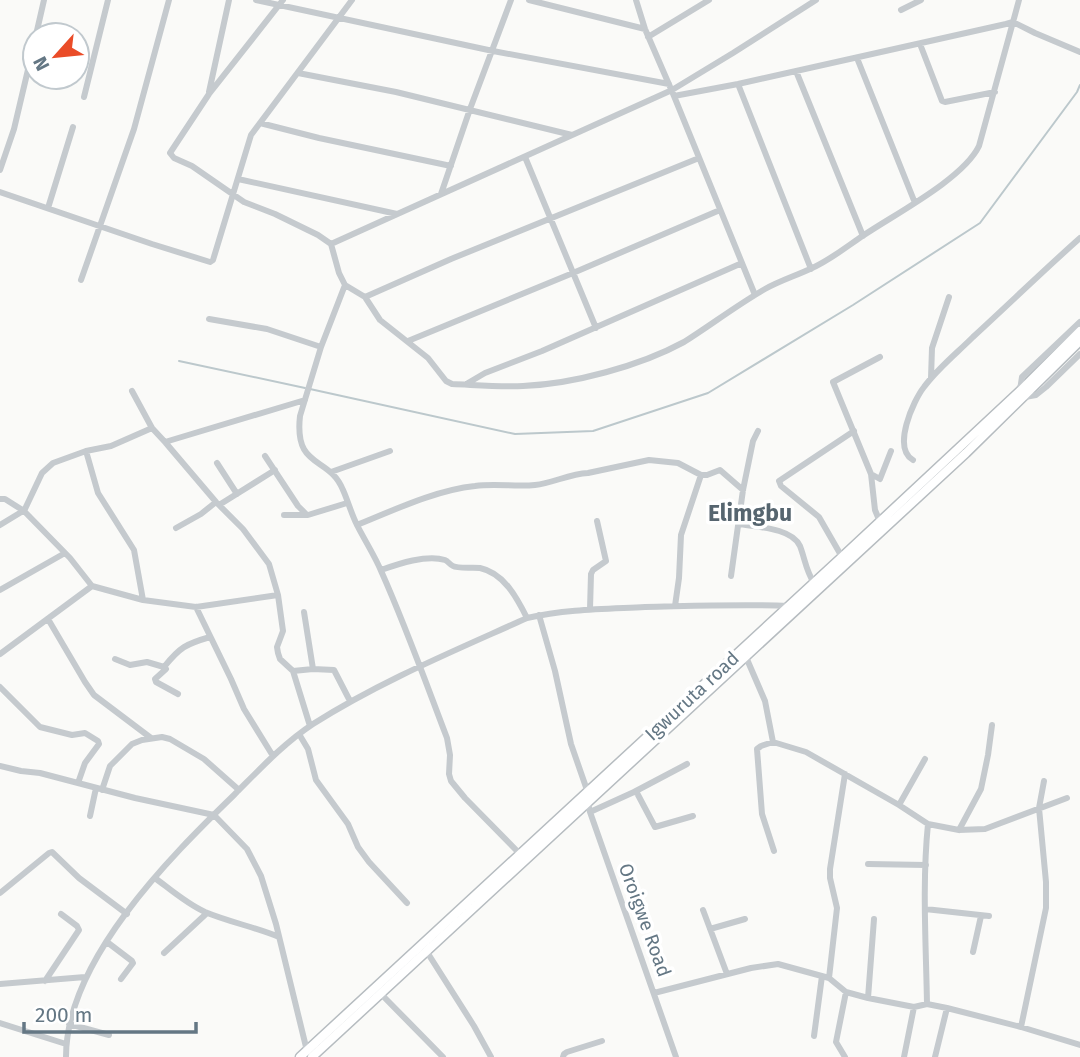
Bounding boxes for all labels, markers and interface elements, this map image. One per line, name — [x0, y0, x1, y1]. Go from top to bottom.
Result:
north arrow — [21, 21, 91, 91]
text: N — [28, 53, 54, 74]
district label: Elimgbu — [708, 499, 792, 527]
street label: Igwuruta road — [640, 647, 744, 745]
street label: Oroigwe Road — [614, 860, 676, 980]
scale bar — [24, 990, 196, 1034]
text: 200 m — [35, 1002, 92, 1028]

